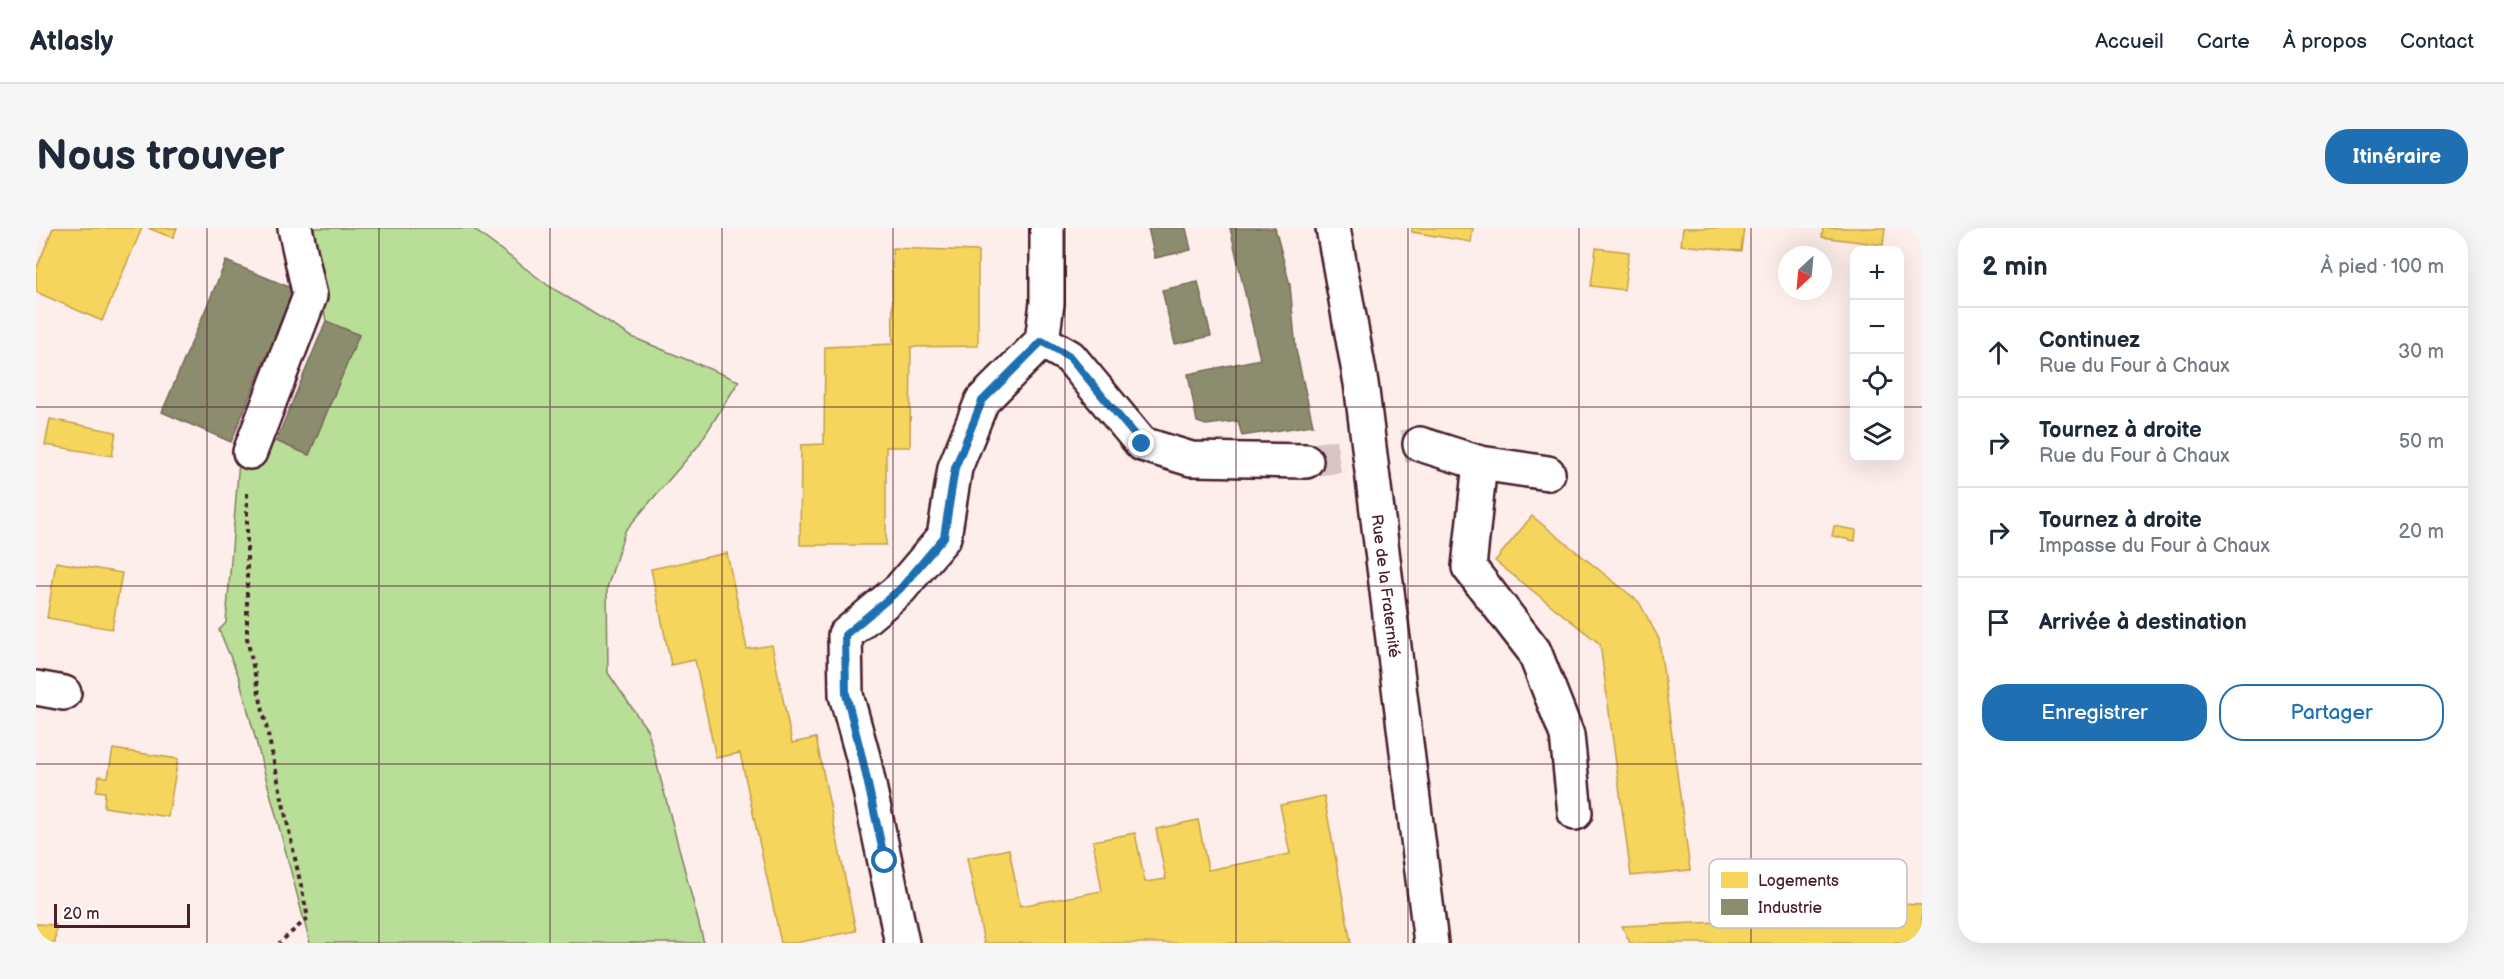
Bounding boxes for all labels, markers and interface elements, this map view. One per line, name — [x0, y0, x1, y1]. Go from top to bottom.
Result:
text: Atlasly — [30, 25, 113, 58]
text: Accueil — [2095, 29, 2164, 54]
text: Carte — [2197, 29, 2250, 54]
text: À propos — [2283, 29, 2367, 54]
text: Contact — [2400, 29, 2474, 54]
button: Itinéraire — [2325, 129, 2468, 184]
text: Nous trouver — [36, 131, 284, 182]
north arrow — [1778, 246, 1832, 300]
map controls — [1850, 246, 1904, 462]
button: + — [1850, 246, 1904, 300]
text: 2 min — [1982, 252, 2048, 283]
text: À pied · 100 m — [2321, 255, 2444, 279]
button: − — [1850, 300, 1904, 354]
text: Continuez — [2039, 327, 2140, 354]
icon: ahead — [1982, 336, 2015, 369]
text: 30 m — [2398, 340, 2444, 364]
button: locate — [1850, 354, 1904, 408]
text: Rue du Four à Chaux — [2039, 354, 2230, 378]
button: layers — [1850, 408, 1904, 462]
text: Tournez à droite — [2039, 417, 2202, 444]
icon: right — [1982, 426, 2015, 459]
route end — [1128, 430, 1154, 456]
text: 50 m — [2399, 430, 2444, 454]
text: Rue du Four à Chaux — [2039, 444, 2230, 468]
text: Tournez à droite — [2039, 507, 2202, 534]
street label: Rue de la Fraternité — [1366, 513, 1403, 659]
icon: right — [1982, 516, 2015, 549]
text: 20 m — [2399, 520, 2444, 544]
text: Impasse du Four à Chaux — [2039, 534, 2270, 558]
icon: arrive — [1982, 606, 2015, 639]
text: Arrivée à destination — [2039, 609, 2247, 636]
button: Enregistrer — [1982, 684, 2207, 741]
button: Partager — [2219, 684, 2444, 741]
route start — [871, 847, 897, 873]
legend — [1709, 859, 1907, 928]
text: Logements — [1758, 872, 1839, 891]
text: Industrie — [1758, 899, 1822, 918]
scale bar — [54, 901, 190, 928]
text: 20 m — [63, 905, 99, 924]

